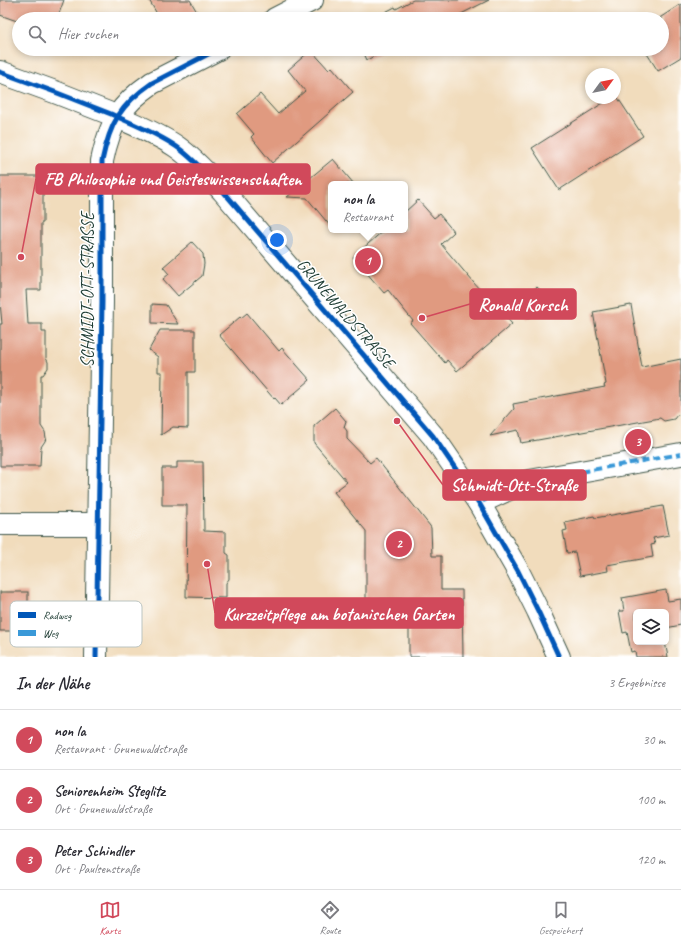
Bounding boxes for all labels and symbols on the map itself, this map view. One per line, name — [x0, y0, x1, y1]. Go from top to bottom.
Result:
north arrow — [585, 68, 621, 104]
callout: FB Philosophie und Geisteswissenschaften — [36, 164, 310, 194]
text: FB Philosophie und Geisteswissenschaften — [45, 168, 303, 190]
street label: SCHMIDT-OTT-STRASSE — [77, 210, 98, 368]
your location — [267, 230, 287, 250]
pin: 1 — [355, 246, 381, 276]
street label: GRUNEWALDSTRASSE — [292, 254, 401, 374]
callout: Ronald Korsch — [470, 289, 576, 319]
text: Ronald Korsch — [478, 294, 569, 316]
pin: 3 — [625, 427, 651, 457]
callout: Schmidt-Ott-Straße — [443, 470, 586, 500]
text: Schmidt-Ott-Straße — [451, 474, 579, 496]
pin: 2 — [386, 529, 412, 559]
callout: Kurzzeitpflege am botanischen Garten — [215, 598, 463, 628]
legend — [10, 601, 142, 647]
text: Kurzzeitpflege am botanischen Garten — [223, 603, 455, 625]
text: Radweg — [43, 608, 72, 622]
text: Weg — [43, 626, 60, 640]

